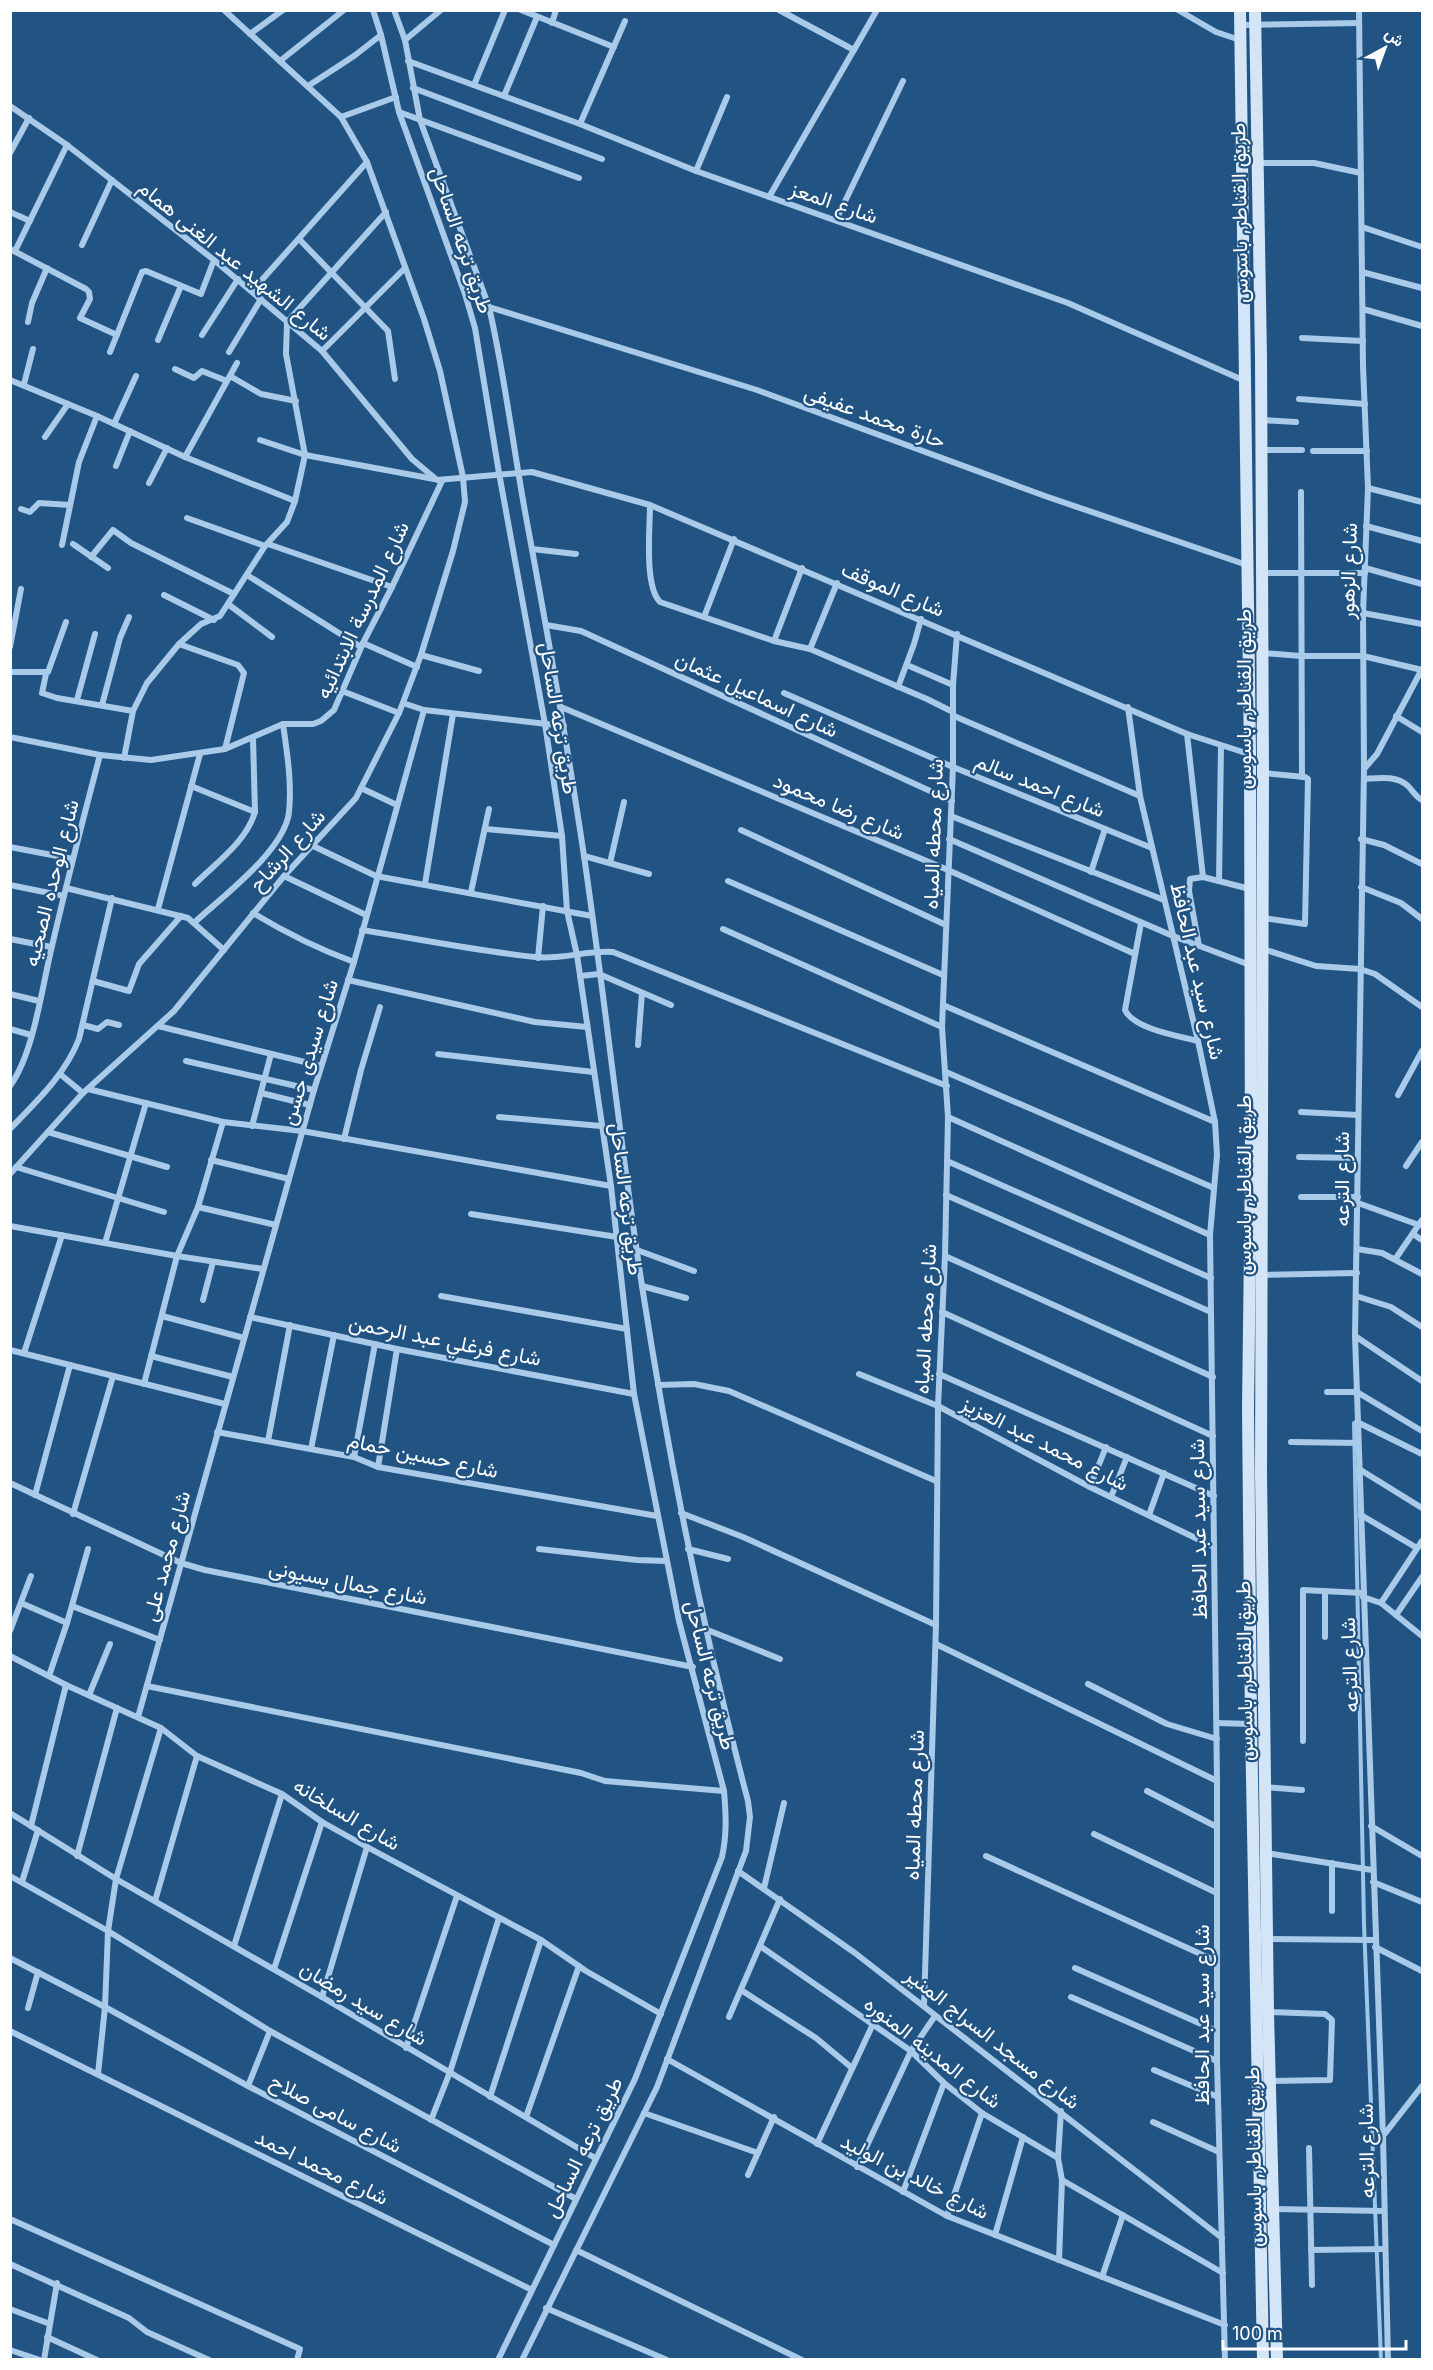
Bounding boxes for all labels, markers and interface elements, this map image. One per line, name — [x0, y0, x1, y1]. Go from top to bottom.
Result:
north arrow — [1355, 18, 1415, 78]
text: ش — [1381, 23, 1409, 51]
street label: طريق القناطر, باسوس — [1225, 123, 1254, 303]
street label: طريق ترعه الساحل — [424, 163, 499, 317]
street label: شارع الشهيد عبد الغنى همام — [132, 174, 337, 347]
street label: شارع المعز — [785, 175, 881, 231]
street label: حارة محمد عفيفى — [801, 379, 949, 454]
street label: شارع المدرسة الابتدائيه — [310, 517, 416, 703]
street label: شارع الزهور — [1334, 522, 1364, 621]
street label: شارع الموقف — [837, 556, 948, 624]
street label: طريق القناطر, باسوس — [1231, 609, 1257, 789]
street label: طريق ترعه الساحل — [534, 640, 583, 796]
street label: شارع اسماعيل عثمان — [671, 645, 842, 744]
street label: شارع احمد سالم — [971, 748, 1108, 824]
street label: شارع محطه المياه — [918, 758, 950, 910]
street label: شارع رضا محمود — [769, 767, 908, 847]
street label: شارع الوحده الصحيه — [18, 797, 86, 970]
street label: شارع الرشاح — [244, 804, 332, 897]
street label: شارع سيد عبد الحافظ — [1164, 880, 1231, 1062]
street label: شارع سيدى حسن — [275, 976, 345, 1129]
street label: طريق القناطر, باسوس — [1231, 1095, 1257, 1275]
street label: طريق ترعه الساحل — [604, 1121, 649, 1277]
street label: شارع الترعه — [1329, 1132, 1356, 1226]
street label: شارع محطه المياه — [909, 1243, 943, 1395]
street label: شارع فرغلي عبد الرحمن — [346, 1309, 543, 1376]
street label: شارع محمد عبد العزيز — [955, 1390, 1133, 1498]
street label: شارع حسين حمام — [345, 1427, 501, 1485]
street label: شارع سيد عبد الحافظ — [1184, 1438, 1214, 1620]
street label: شارع محمد على — [137, 1488, 197, 1624]
street label: شارع جمال بسيونى — [266, 1554, 429, 1612]
street label: طريق القناطر, باسوس — [1230, 1581, 1259, 1761]
street label: طريق ترعه الساحل — [679, 1598, 742, 1753]
street label: شارع الترعه — [1335, 1617, 1365, 1713]
street label: شارع محطه المياه — [899, 1729, 931, 1881]
street label: شارع السلخانه — [288, 1772, 405, 1857]
street label: شارع سيد عبد الحافظ — [1189, 1924, 1216, 2106]
street label: شارع سيد رمضان — [295, 1955, 432, 2052]
street label: شارع مسجد السراج المنير — [899, 1961, 1085, 2116]
street label: شارع المدينه المنوره — [858, 1991, 1007, 2115]
street label: طريق القناطر, باسوس — [1239, 2067, 1268, 2247]
street label: شارع سامى صلاح — [265, 2068, 406, 2160]
street label: طريق ترعه الساحل — [538, 2073, 629, 2222]
street label: شارع الترعه — [1353, 2103, 1381, 2199]
street label: شارع محمد احمد — [251, 2124, 393, 2212]
street label: شارع خالد بن الوليد — [836, 2128, 993, 2226]
scale bar — [1223, 2313, 1406, 2351]
text: 100 m — [1232, 2323, 1283, 2344]

